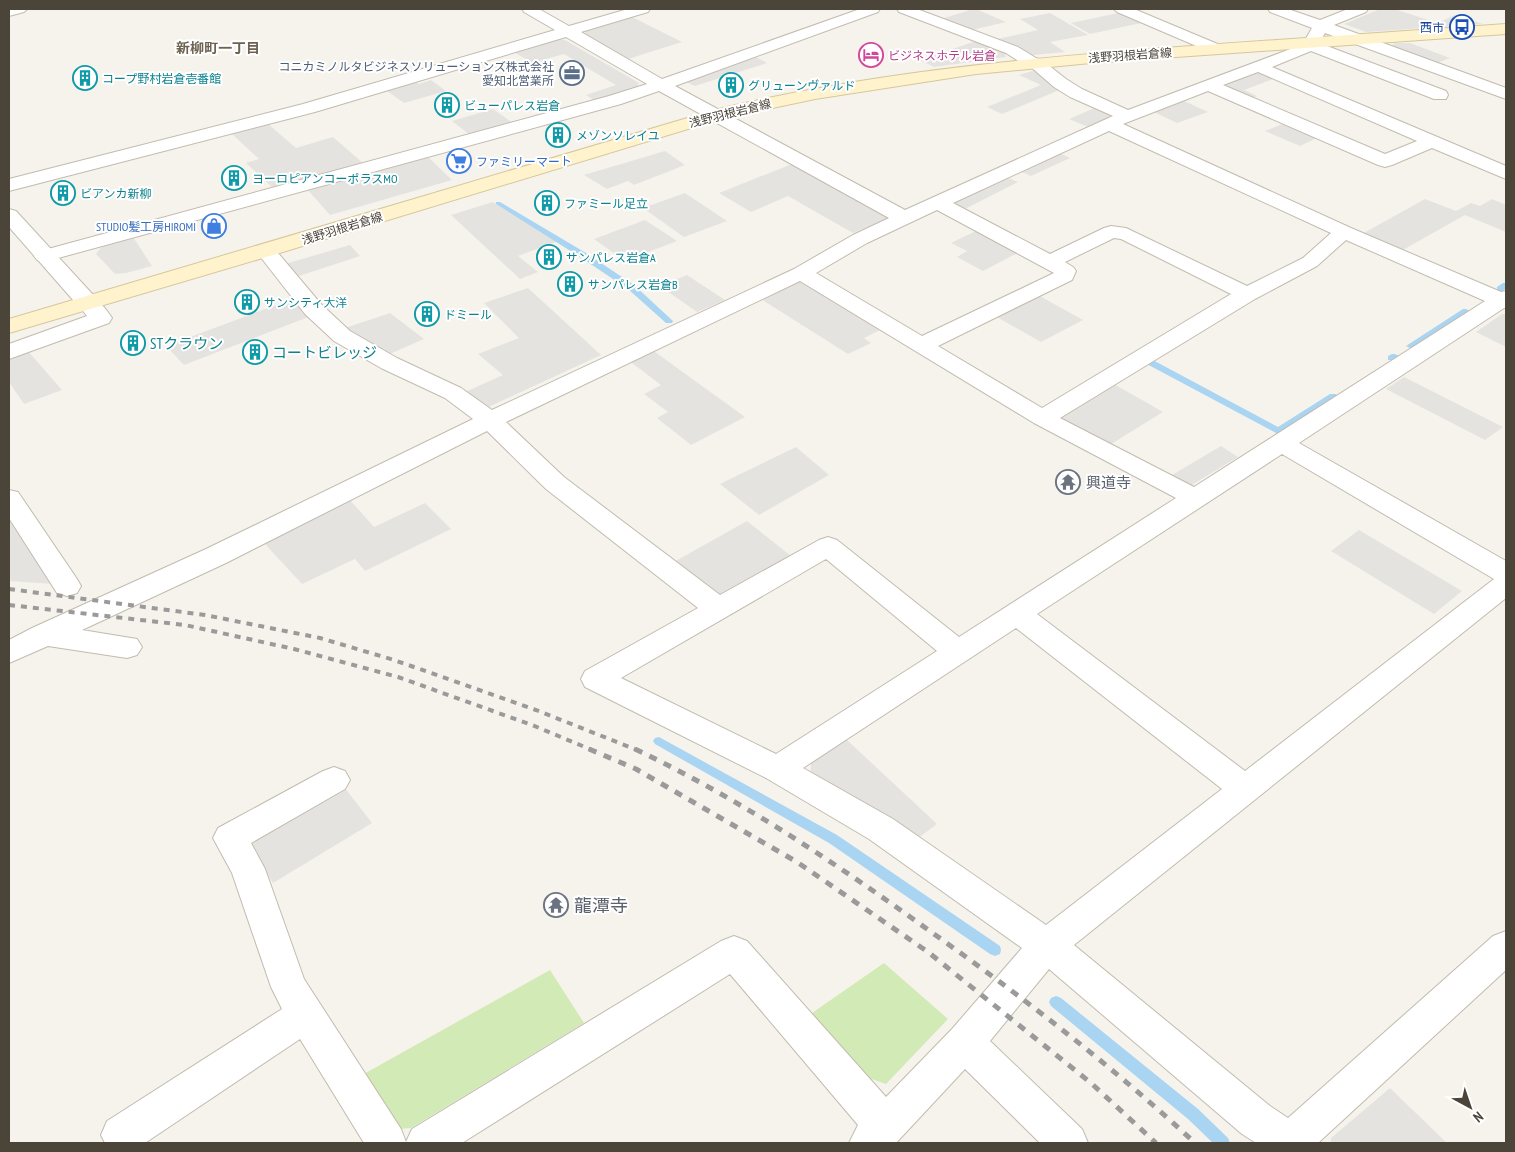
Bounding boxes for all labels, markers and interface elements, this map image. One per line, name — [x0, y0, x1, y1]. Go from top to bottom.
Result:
bus stop icon: 西市 — [1449, 14, 1475, 40]
place label: 西市 — [1420, 20, 1444, 35]
district label: 新柳町一丁目 — [176, 39, 260, 57]
hotel icon: ビジネスホテル岩倉 — [858, 42, 884, 68]
street label: 浅野羽根岩倉線 — [1088, 45, 1172, 65]
place label: ビジネスホテル岩倉 — [888, 48, 996, 63]
place label: コニカミノルタビジネスソリューションズ株式会社 愛知北営業所 — [278, 59, 554, 88]
office icon: コニカミノルタビジネスソリューションズ株式会社 愛知北営業所 — [559, 60, 585, 86]
building icon: コープ野村岩倉壱番館 — [72, 65, 98, 91]
place label: コープ野村岩倉壱番館 — [102, 71, 221, 86]
building icon: グリューンヴァルド — [718, 72, 744, 98]
place label: グリューンヴァルド — [748, 78, 855, 93]
building icon: ビューパレス岩倉 — [434, 92, 460, 118]
street label: 浅野羽根岩倉線 — [687, 96, 773, 130]
place label: ビューパレス岩倉 — [464, 98, 560, 113]
building icon: メゾンソレイユ — [545, 122, 571, 148]
place label: メゾンソレイユ — [576, 128, 660, 143]
supermarket icon: ファミリーマート — [446, 148, 472, 174]
place label: ファミリーマート — [476, 154, 572, 169]
building icon: ヨーロピアンコーポラスMO — [221, 165, 247, 191]
place label: ヨーロピアンコーポラスMO — [252, 171, 398, 186]
building icon: ビアンカ新柳 — [50, 180, 76, 206]
place label: ビアンカ新柳 — [80, 186, 152, 201]
building icon: ファミール足立 — [534, 190, 560, 216]
place label: ファミール足立 — [564, 196, 648, 211]
street label: 浅野羽根岩倉線 — [300, 209, 384, 247]
shop icon: STUDIO髪工房HIROMI — [201, 213, 227, 239]
place label: STUDIO髪工房HIROMI — [96, 219, 196, 234]
building icon: サンパレス岩倉A — [536, 244, 562, 270]
place label: サンパレス岩倉A — [566, 250, 656, 265]
building icon: サンパレス岩倉B — [557, 271, 583, 297]
place label: サンパレス岩倉B — [588, 277, 678, 292]
building icon: サンシティ大洋 — [234, 289, 260, 315]
place label: サンシティ大洋 — [264, 295, 347, 310]
building icon: ドミール — [414, 301, 440, 327]
place label: ドミール — [444, 307, 492, 322]
building icon: STクラウン — [120, 330, 146, 356]
place label: STクラウン — [150, 334, 223, 353]
building icon: コートビレッジ — [242, 339, 268, 365]
place label: コートビレッジ — [272, 343, 377, 362]
temple icon: 興道寺 — [1055, 469, 1081, 495]
place label: 興道寺 — [1086, 473, 1131, 492]
temple icon: 龍潭寺 — [543, 892, 569, 918]
place label: 龍潭寺 — [574, 894, 628, 917]
north arrow — [1445, 1082, 1495, 1132]
text: N — [1470, 1108, 1487, 1126]

